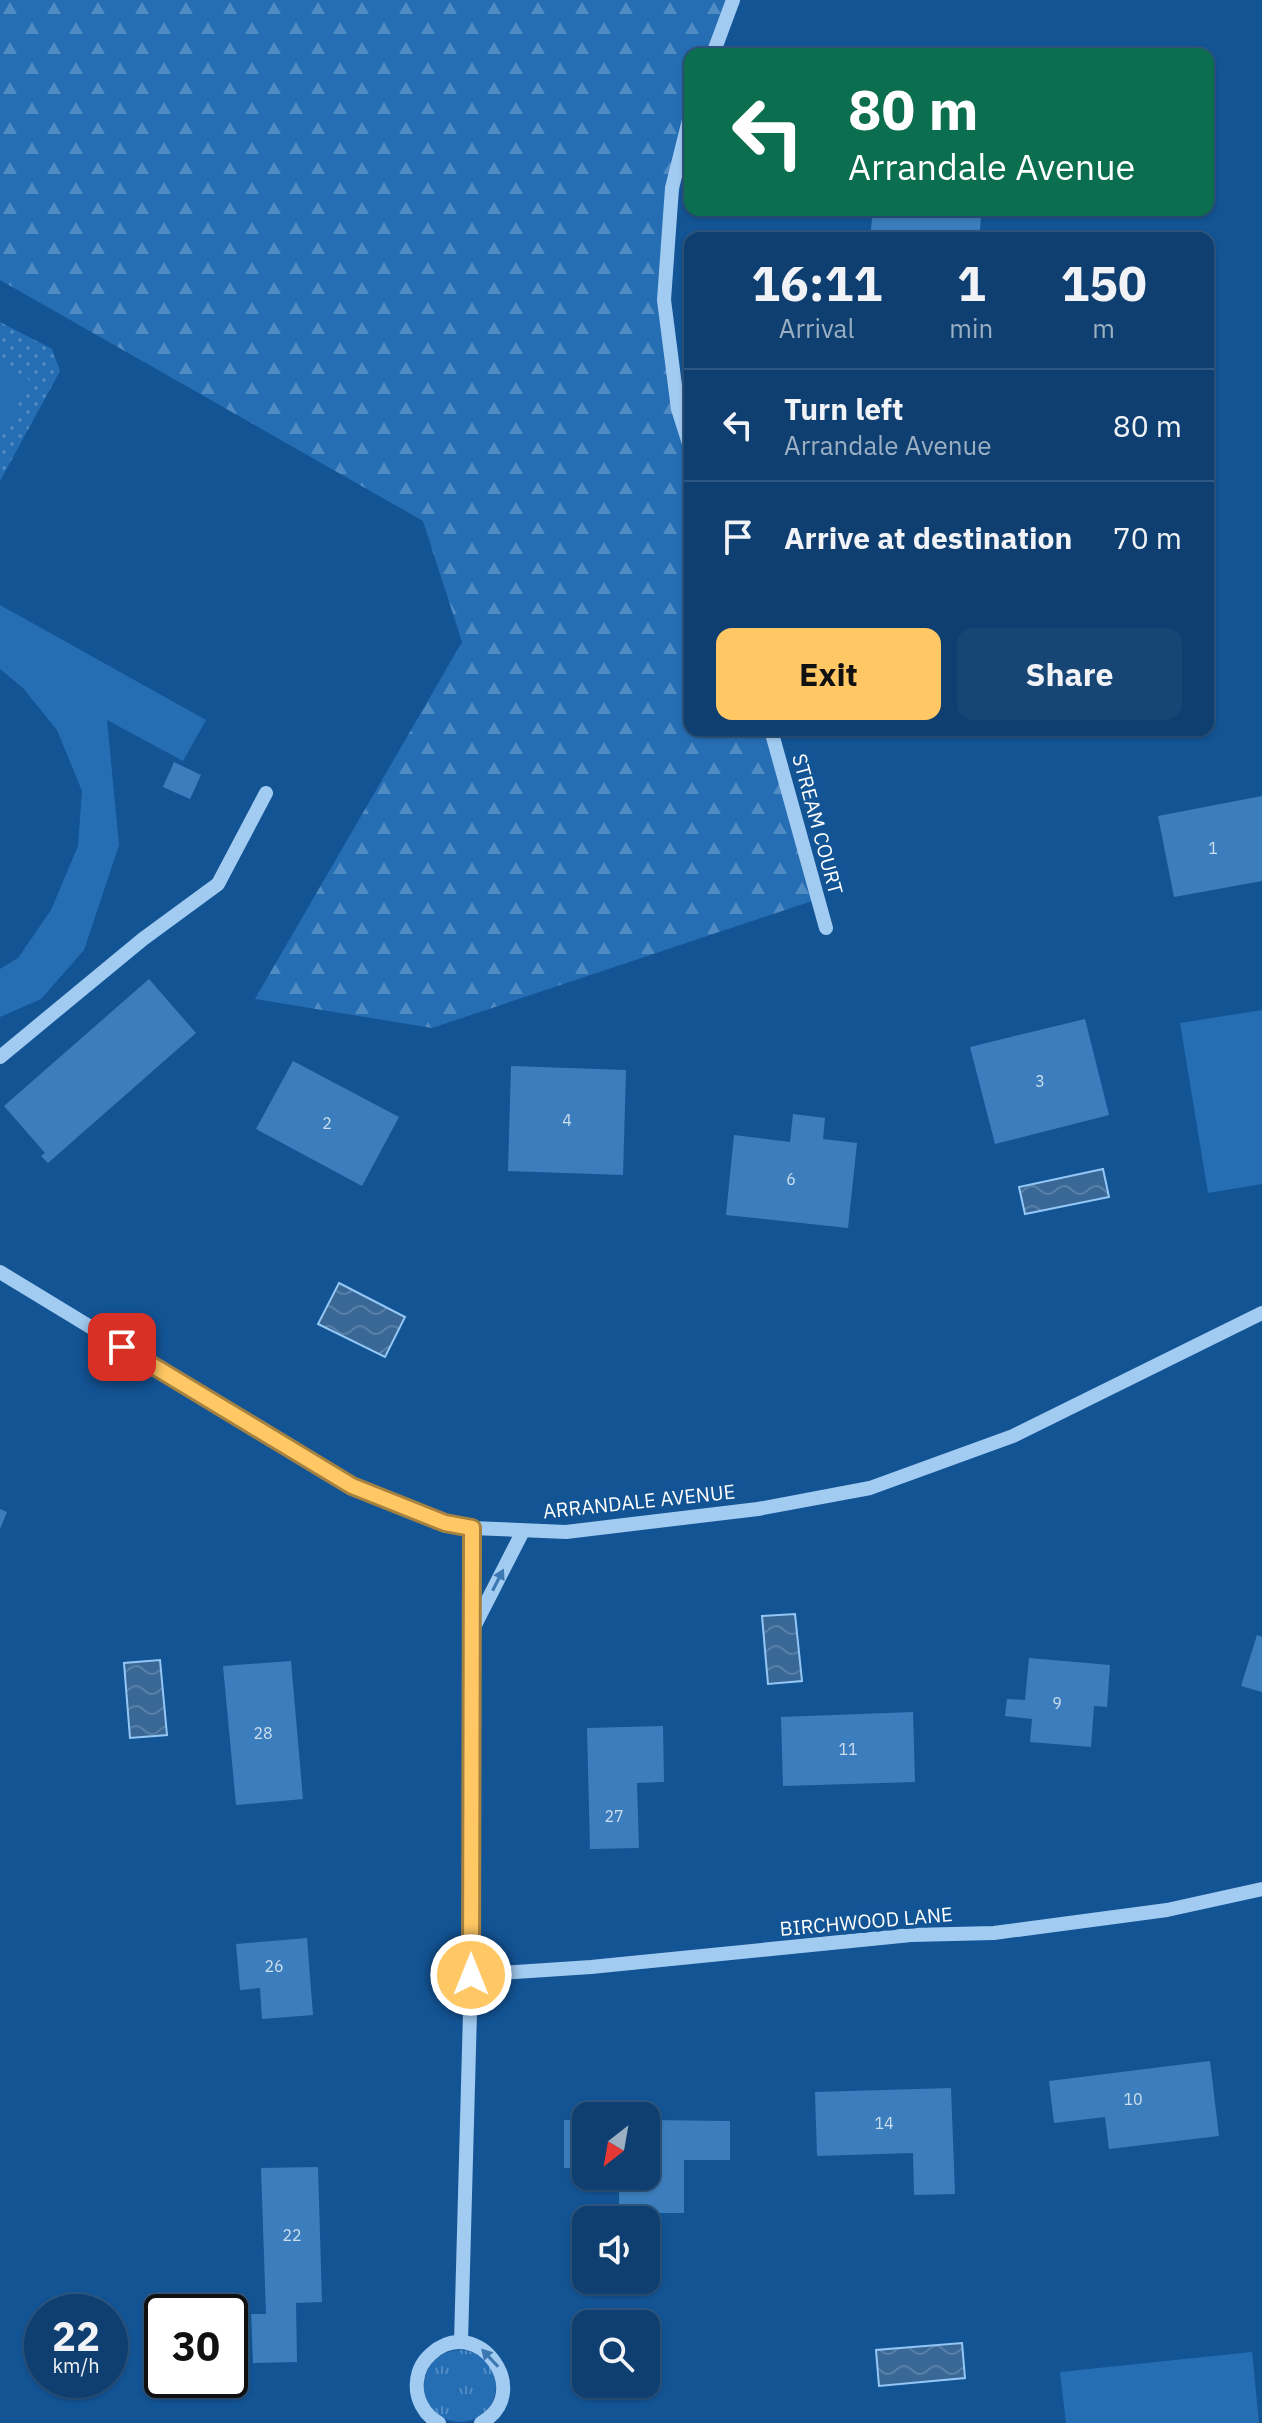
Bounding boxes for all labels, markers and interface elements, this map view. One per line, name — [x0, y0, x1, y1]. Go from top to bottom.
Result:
text: 80 m — [848, 73, 978, 145]
icon: left — [716, 80, 820, 184]
text: Arrandale Avenue — [848, 143, 1135, 190]
text: 16:11 — [751, 252, 882, 314]
text: 1 — [957, 252, 986, 314]
text: 150 — [1060, 252, 1147, 314]
text: Arrival — [779, 311, 855, 345]
text: min — [949, 311, 993, 345]
text: m — [1092, 311, 1115, 345]
text: Turn left — [784, 389, 903, 428]
icon: left — [716, 403, 760, 447]
text: 80 m — [1113, 406, 1182, 445]
text: Arrandale Avenue — [784, 428, 992, 462]
icon: arrive — [716, 515, 760, 559]
text: Arrive at destination — [784, 518, 1072, 557]
text: 70 m — [1113, 518, 1182, 557]
button: Exit — [716, 628, 941, 720]
button: Share — [957, 628, 1182, 720]
street label: STREAM COURT — [786, 751, 850, 897]
house number: 1 — [1208, 838, 1218, 858]
house number: 3 — [1035, 1071, 1045, 1091]
house number: 4 — [562, 1110, 572, 1130]
house number: 2 — [322, 1113, 332, 1133]
house number: 6 — [786, 1169, 796, 1189]
pin — [88, 1313, 156, 1381]
icon: arrive — [100, 1325, 144, 1369]
street label: ARRANDALE AVENUE — [542, 1477, 736, 1525]
one-way arrow — [491, 1568, 504, 1591]
house number: 9 — [1052, 1693, 1062, 1713]
house number: 28 — [253, 1723, 273, 1743]
house number: 11 — [838, 1739, 858, 1759]
house number: 27 — [604, 1806, 624, 1826]
street label: BIRCHWOOD LANE — [778, 1900, 954, 1942]
position arrow — [429, 1933, 513, 2017]
house number: 26 — [264, 1956, 284, 1976]
house number: 10 — [1123, 2089, 1143, 2109]
north arrow — [572, 2102, 660, 2190]
map controls — [572, 2102, 660, 2398]
house number: 14 — [874, 2113, 894, 2133]
button: sound — [572, 2206, 660, 2294]
house number: 22 — [282, 2225, 302, 2245]
speed limit sign: 30 — [144, 2294, 248, 2398]
text: 22 — [52, 2310, 100, 2362]
button: search — [572, 2310, 660, 2398]
one-way arrow — [481, 2349, 499, 2368]
text: km/h — [52, 2352, 100, 2379]

